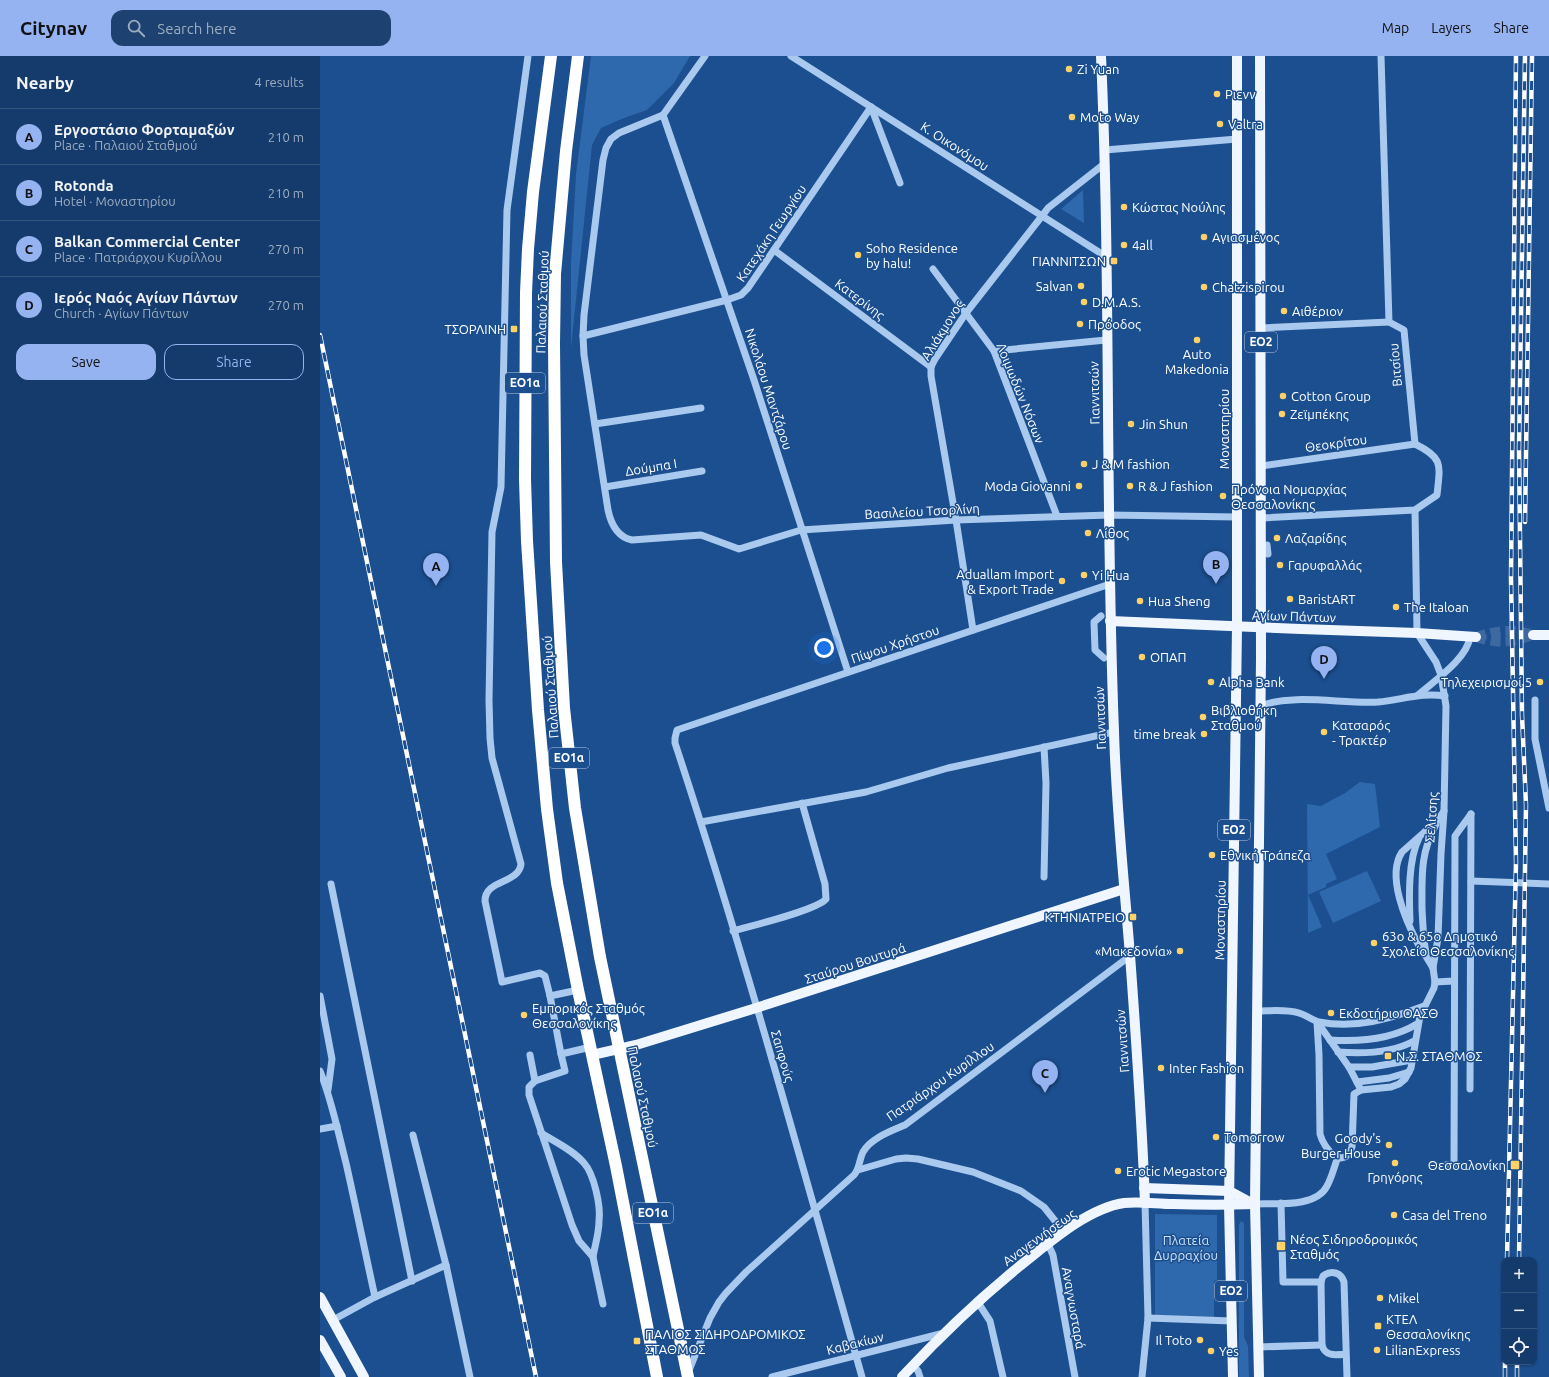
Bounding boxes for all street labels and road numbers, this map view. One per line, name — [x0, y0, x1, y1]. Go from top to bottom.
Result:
street label: Κ. Οικονόμου — [918, 119, 992, 173]
street label: Κατεχάκη Γεωργίου — [733, 182, 809, 284]
street label: Παλαιού Σταθμού — [533, 250, 551, 354]
street label: Κατερίνης — [832, 276, 888, 323]
street label: Αλιάκμονος — [918, 297, 967, 363]
street label: Νικολάου Μαντζάρου — [742, 327, 795, 452]
road number: ΕΟ2 — [1245, 332, 1277, 352]
street label: Λοιμωδών Νόσων — [994, 341, 1048, 446]
street label: Βιτσίου — [1386, 343, 1404, 387]
street label: Γιαννιτσών — [1086, 360, 1102, 425]
road number: ΕΟ1α — [505, 373, 545, 393]
street label: Μοναστηρίου — [1217, 389, 1231, 469]
street label: Θεοκρίτου — [1304, 432, 1368, 454]
street label: Δούμπα Ι — [624, 456, 678, 478]
street label: Βασιλείου Τσορλίνη — [864, 501, 980, 521]
street label: Αγίων Πάντων — [1252, 608, 1337, 624]
street label: Πίψου Χρήστου — [849, 622, 941, 666]
street label: Παλαιού Σταθμού — [539, 635, 561, 739]
street label: Γιαννιτσών — [1092, 685, 1108, 750]
road number: ΕΟ1α — [549, 748, 589, 768]
street label: Σελίτσης — [1422, 791, 1441, 843]
road number: ΕΟ2 — [1218, 820, 1250, 840]
street label: Μοναστηρίου — [1212, 880, 1228, 960]
street label: Σταύρου Βουτυρά — [803, 940, 907, 986]
street label: Γιαννιτσών — [1113, 1008, 1131, 1073]
street label: Σαπφούς — [768, 1028, 797, 1084]
street label: Πατριάρχου Κυρίλλου — [884, 1039, 996, 1123]
street label: Παλαιού Σταθμού — [625, 1045, 661, 1149]
road number: ΕΟ1α — [633, 1203, 673, 1223]
street label: Αναγεννήσεως — [1000, 1206, 1079, 1269]
street label: Αναγνωσταρά — [1060, 1266, 1088, 1350]
road number: ΕΟ2 — [1215, 1281, 1247, 1301]
street label: Καβακίων — [825, 1329, 886, 1357]

